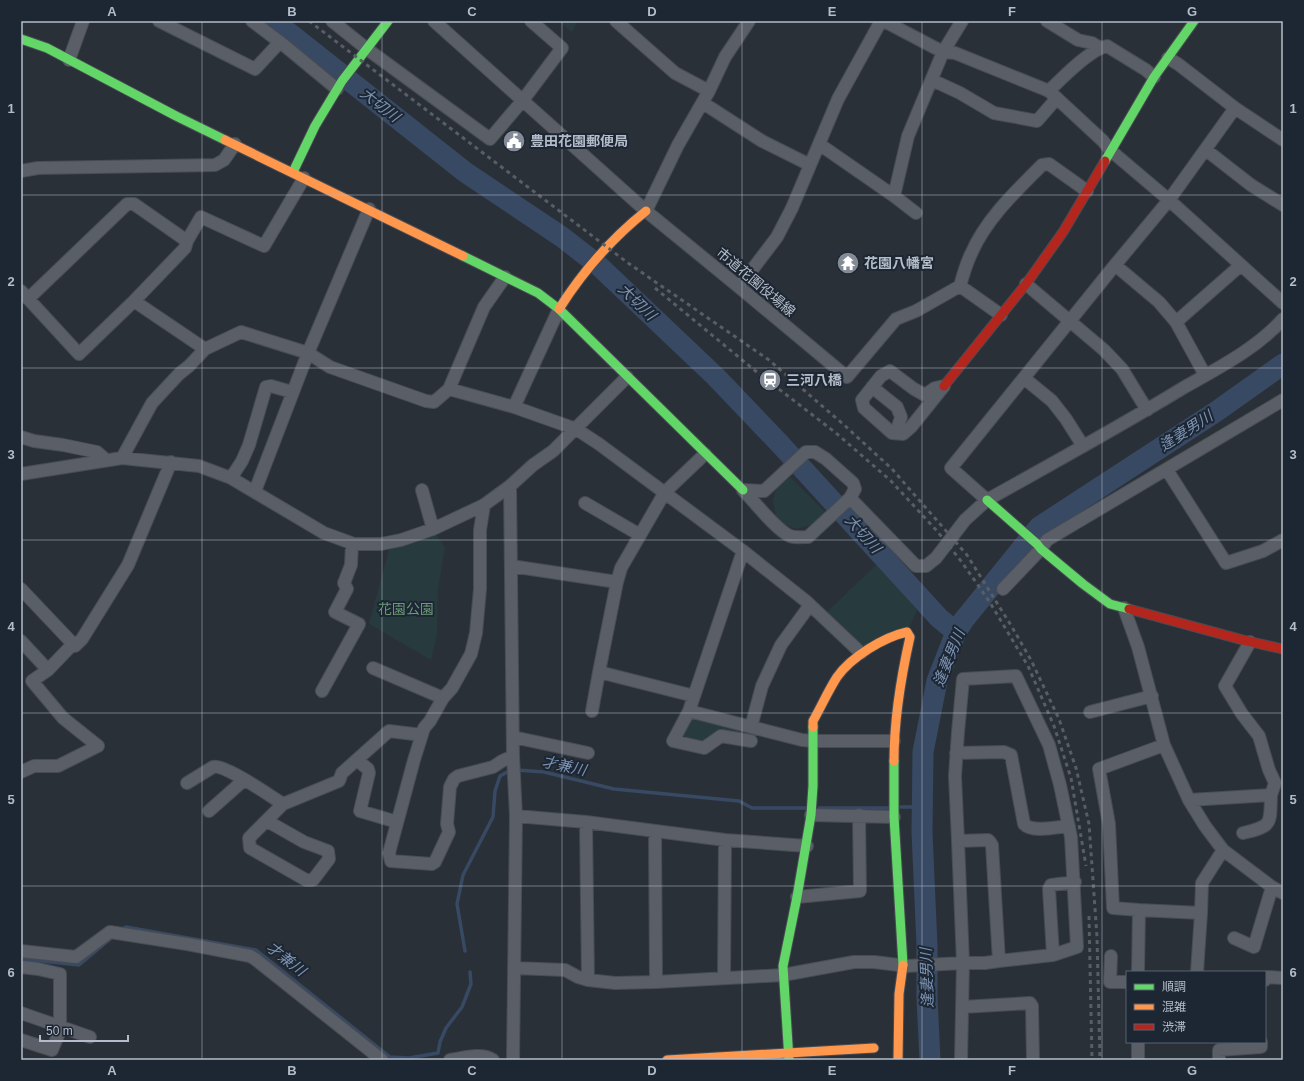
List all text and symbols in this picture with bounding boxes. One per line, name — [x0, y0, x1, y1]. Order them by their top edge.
text: A — [107, 4, 117, 19]
text: B — [287, 4, 297, 19]
text: C — [467, 4, 477, 19]
text: D — [647, 4, 657, 19]
text: E — [828, 4, 837, 19]
text: F — [1008, 4, 1016, 19]
text: G — [1187, 4, 1197, 19]
water label: 大切川 — [357, 84, 405, 126]
text: 1 — [7, 101, 15, 116]
text: 1 — [1289, 101, 1297, 116]
public building icon: 豊田花園郵便局 — [501, 128, 527, 154]
place label: 豊田花園郵便局 — [530, 133, 628, 149]
street label: 市道花園役場線 — [713, 244, 799, 320]
temple icon: 花園八幡宮 — [835, 250, 861, 276]
place label: 花園八幡宮 — [864, 255, 934, 271]
text: 2 — [7, 274, 15, 289]
text: 2 — [1289, 274, 1297, 289]
water label: 大切川 — [615, 280, 661, 325]
station icon: 三河八橋 — [757, 367, 783, 393]
place label: 三河八橋 — [786, 372, 842, 388]
water label: 逢妻男川 — [1156, 406, 1217, 454]
text: 3 — [7, 447, 15, 462]
text: 3 — [1289, 447, 1297, 462]
water label: 大切川 — [842, 511, 886, 558]
park label: 花園公園 — [378, 601, 434, 617]
text: 4 — [7, 619, 15, 634]
text: 4 — [1289, 619, 1297, 634]
water label: 逢妻男川 — [929, 625, 968, 689]
water label: 才兼川 — [540, 753, 590, 779]
text: 5 — [7, 792, 15, 807]
text: 5 — [1289, 792, 1297, 807]
water label: 才兼川 — [263, 938, 311, 980]
water label: 逢妻男川 — [917, 946, 936, 1008]
text: 6 — [7, 965, 15, 980]
text: 6 — [1289, 965, 1297, 980]
legend — [1126, 971, 1266, 1043]
text: 順調 — [1162, 980, 1186, 994]
text: 混雑 — [1162, 1000, 1186, 1014]
scale bar — [40, 1017, 128, 1043]
text: 渋滞 — [1162, 1020, 1186, 1034]
text: 50 m — [46, 1024, 73, 1038]
text: A — [107, 1063, 117, 1078]
text: B — [287, 1063, 297, 1078]
text: C — [467, 1063, 477, 1078]
text: D — [647, 1063, 657, 1078]
text: E — [828, 1063, 837, 1078]
text: F — [1008, 1063, 1016, 1078]
text: G — [1187, 1063, 1197, 1078]

